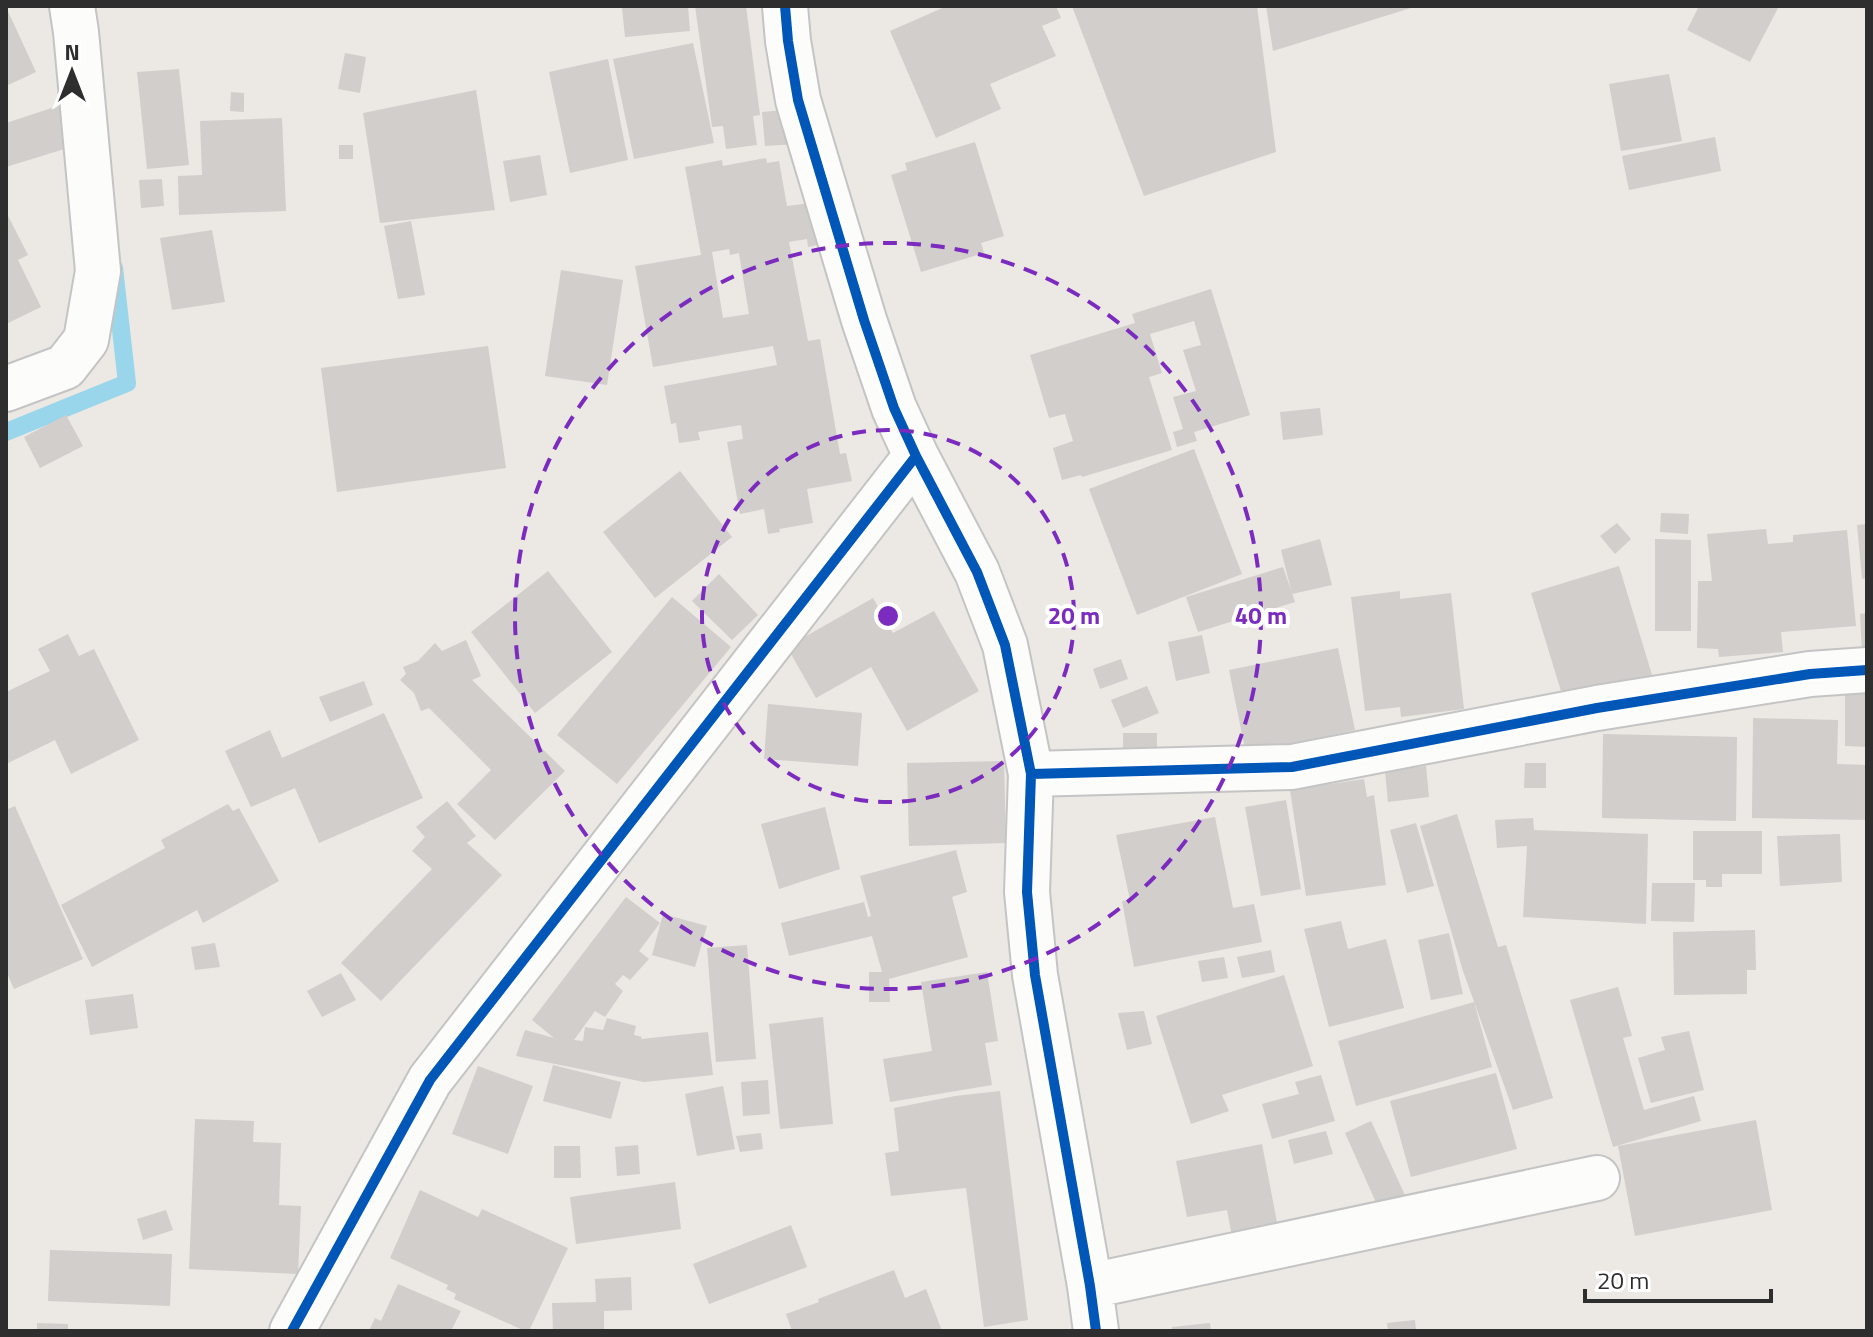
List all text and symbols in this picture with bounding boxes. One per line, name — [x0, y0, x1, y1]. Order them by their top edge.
north arrow — [32, 32, 112, 112]
text: N — [64, 35, 80, 69]
text: 20 m — [1048, 597, 1100, 633]
text: 40 m — [1235, 597, 1287, 633]
centre of rings — [874, 602, 902, 630]
scale bar — [1585, 1253, 1771, 1303]
text: 20 m — [1597, 1262, 1649, 1298]

